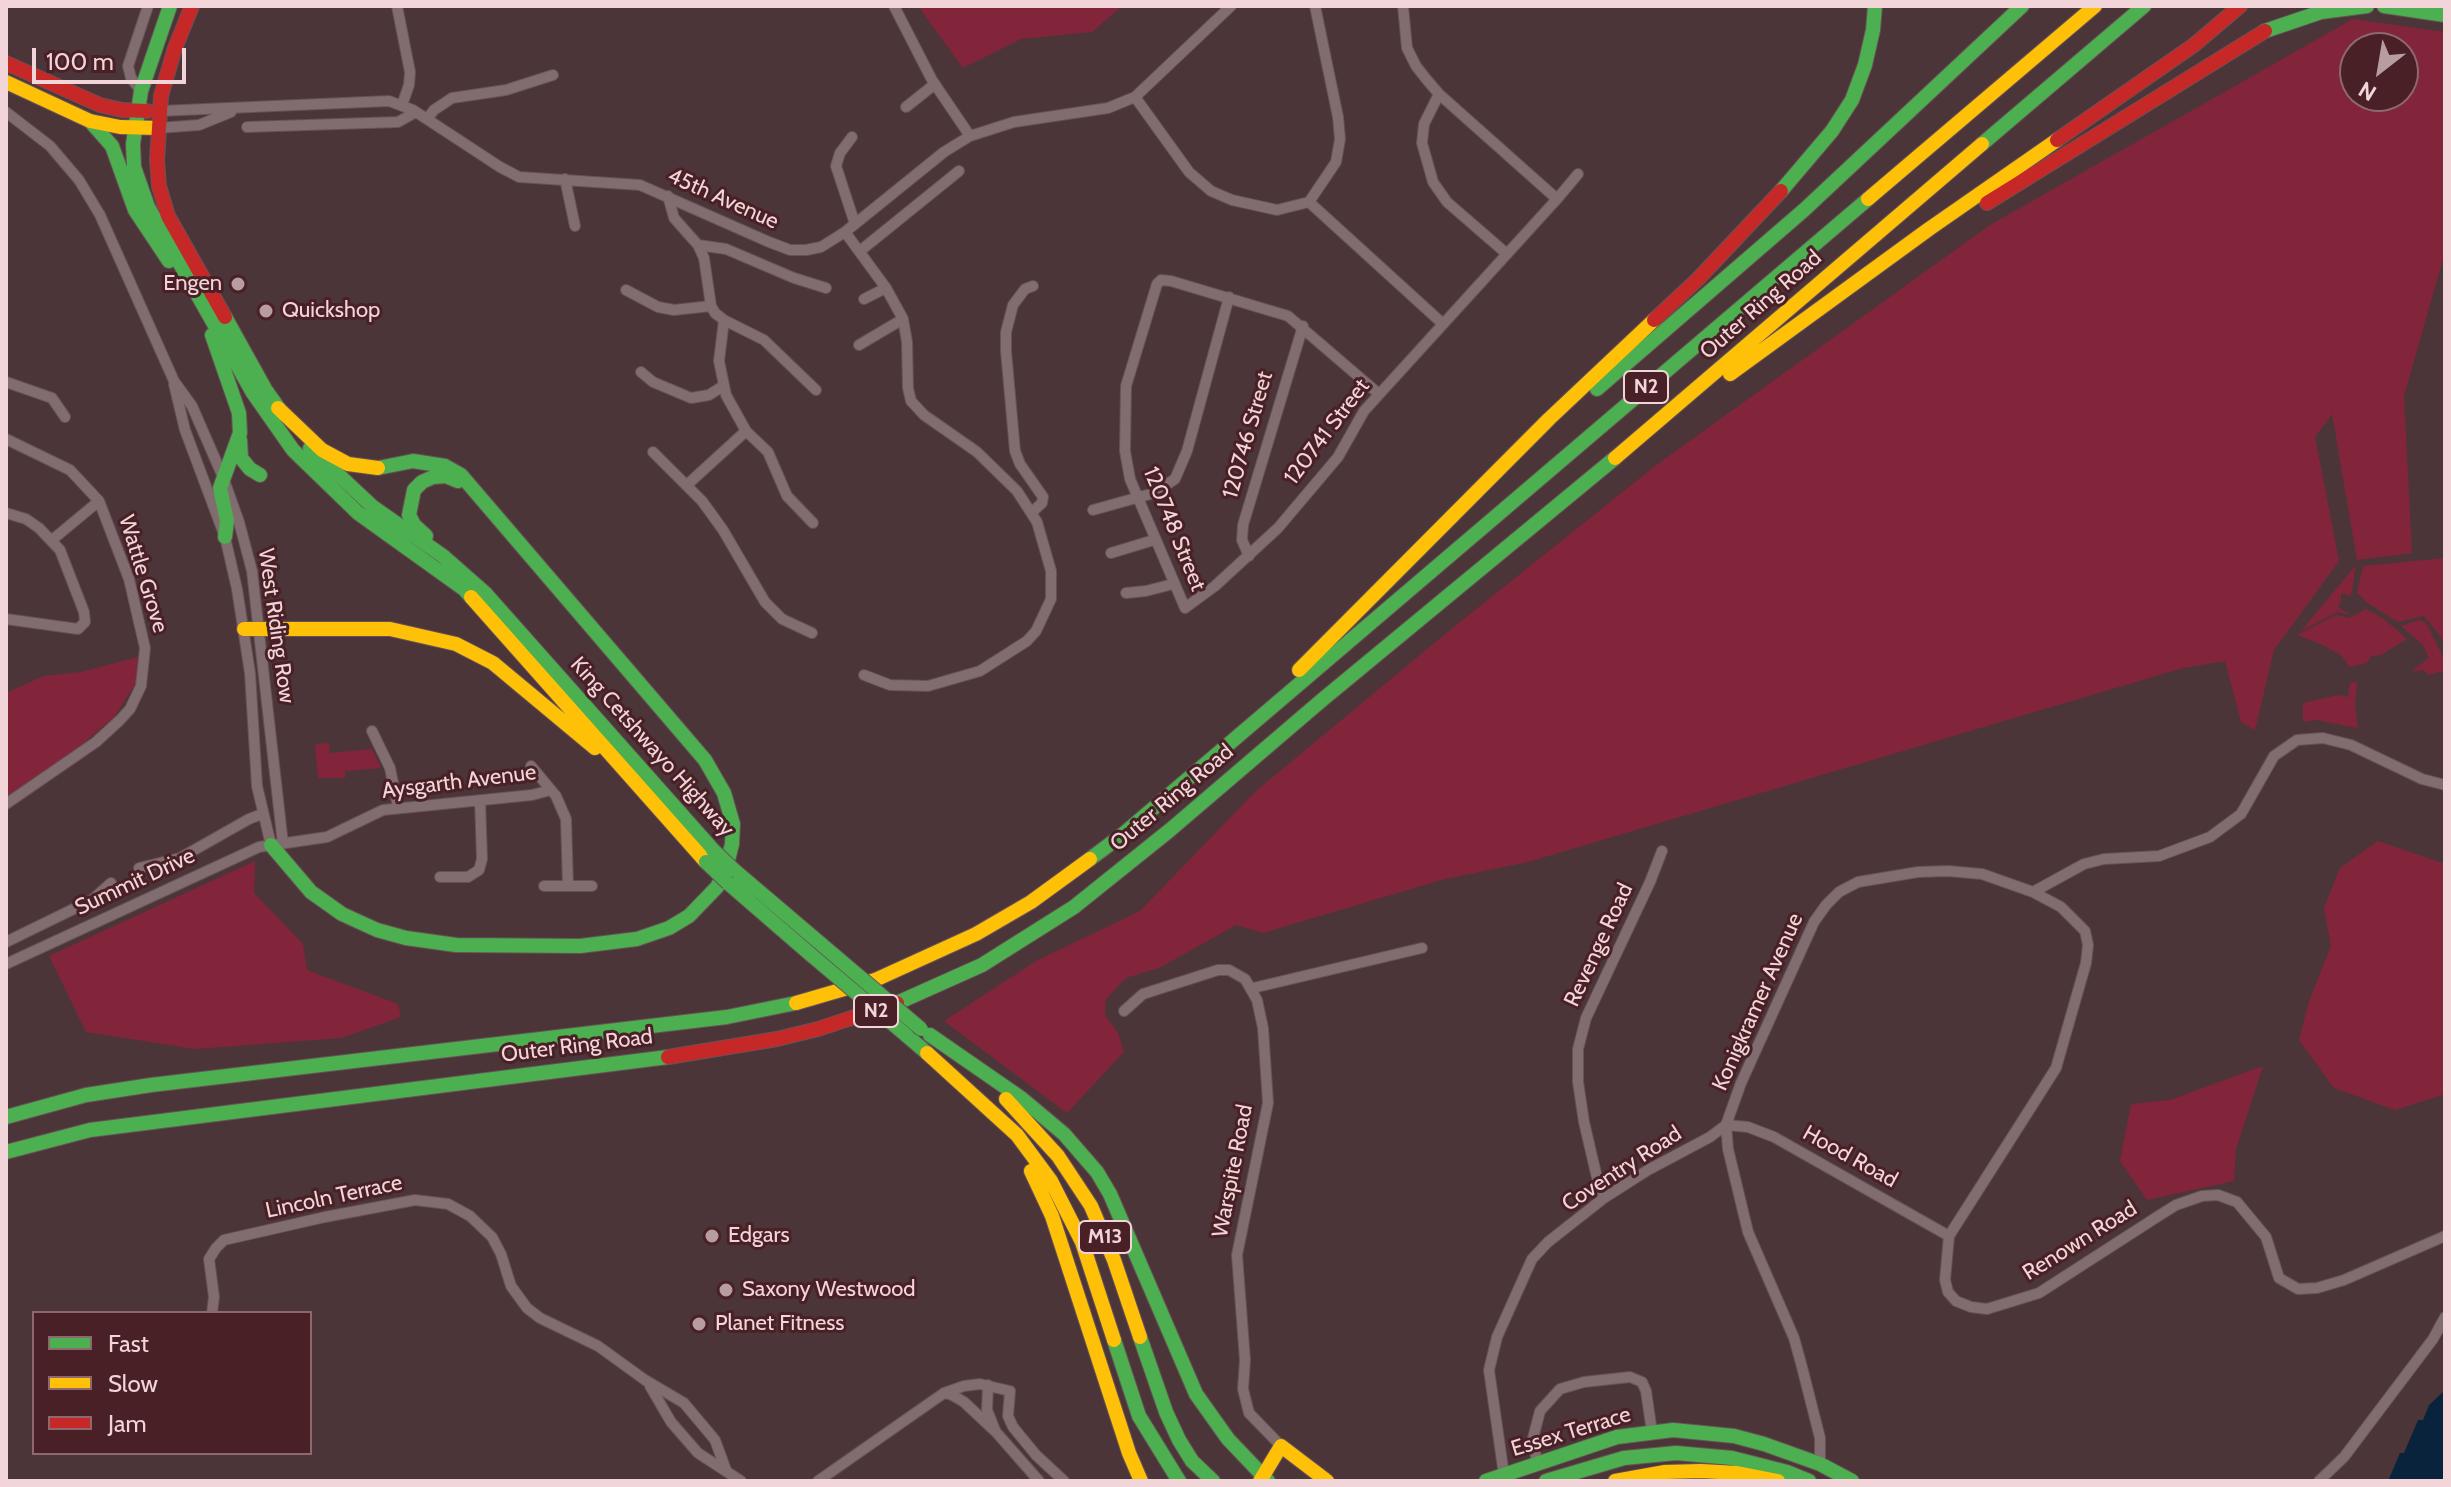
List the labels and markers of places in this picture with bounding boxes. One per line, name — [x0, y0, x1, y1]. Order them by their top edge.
place label: Engen — [163, 271, 222, 297]
marker: Engen — [229, 275, 247, 293]
place label: Quickshop — [282, 298, 380, 324]
marker: Quickshop — [257, 302, 275, 320]
place label: Edgars — [728, 1223, 790, 1249]
marker: Edgars — [703, 1227, 721, 1245]
place label: Saxony Westwood — [742, 1277, 916, 1303]
marker: Saxony Westwood — [717, 1281, 735, 1299]
place label: Planet Fitness — [715, 1311, 844, 1337]
marker: Planet Fitness — [690, 1315, 708, 1333]

